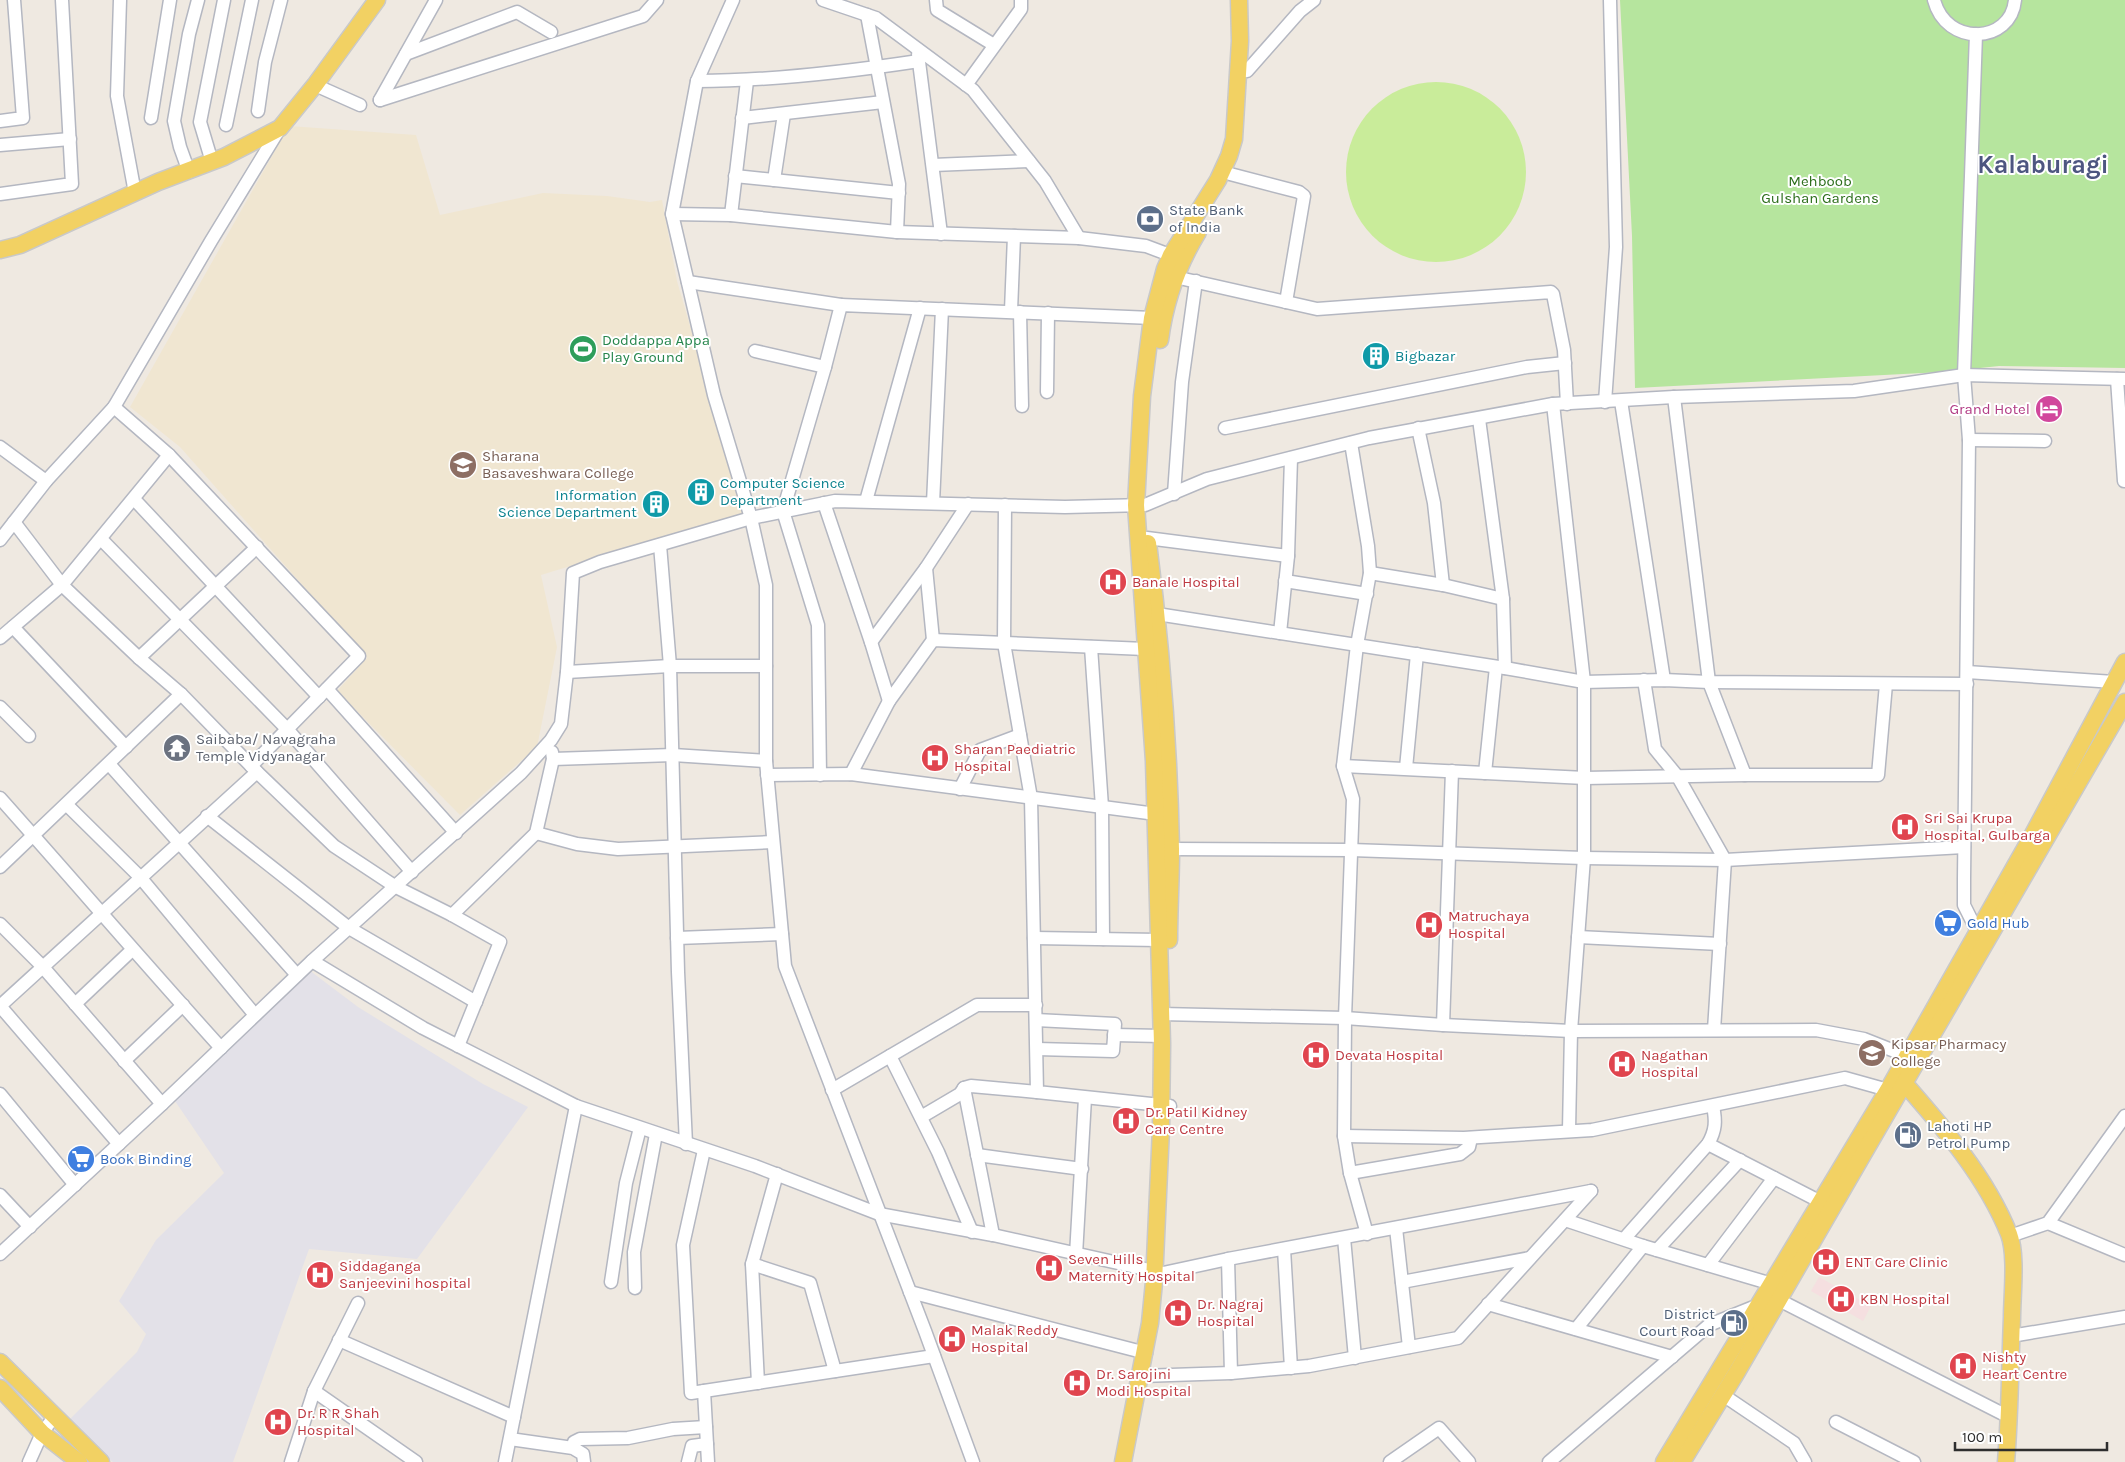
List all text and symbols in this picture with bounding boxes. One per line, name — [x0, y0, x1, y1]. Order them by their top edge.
district label: Kalaburagi — [1977, 150, 2109, 179]
park label: Mehboob Gulshan Gardens — [1761, 172, 1879, 207]
place label: State Bank of India — [1169, 201, 1244, 236]
bank icon: State Bank of India — [1135, 204, 1165, 234]
place label: Doddappa Appa Play Ground — [602, 331, 710, 366]
sports icon: Doddappa Appa Play Ground — [568, 334, 598, 364]
building icon: Bigbazar — [1361, 341, 1391, 371]
place label: Bigbazar — [1395, 347, 1456, 365]
hotel icon: Grand Hotel — [2034, 394, 2064, 424]
place label: Grand Hotel — [1949, 400, 2030, 418]
place label: Sharana Basaveshwara College — [482, 447, 634, 482]
school or university icon: Sharana Basaveshwara College — [448, 450, 478, 480]
place label: Computer Science Department — [720, 474, 845, 509]
building icon: Computer Science Department — [686, 477, 716, 507]
place label: Information Science Department — [498, 486, 637, 521]
building icon: Information Science Department — [641, 489, 671, 519]
hospital icon: Banale Hospital — [1098, 567, 1128, 597]
place label: Banale Hospital — [1132, 573, 1240, 591]
place label: Saibaba/ Navagraha Temple Vidyanagar — [196, 730, 336, 765]
temple icon: Saibaba/ Navagraha Temple Vidyanagar — [162, 733, 192, 763]
place label: Sharan Paediatric Hospital — [954, 740, 1076, 775]
hospital icon: Sharan Paediatric Hospital — [920, 743, 950, 773]
place label: Sri Sai Krupa Hospital, Gulbarga — [1924, 809, 2050, 844]
hospital icon: Sri Sai Krupa Hospital, Gulbarga — [1890, 812, 1920, 842]
place label: Matruchaya Hospital — [1448, 907, 1529, 942]
supermarket icon: Gold Hub — [1933, 908, 1963, 938]
hospital icon: Matruchaya Hospital — [1414, 910, 1444, 940]
place label: Gold Hub — [1967, 914, 2030, 932]
place label: Kipsar Pharmacy College — [1891, 1035, 2007, 1070]
school or university icon: Kipsar Pharmacy College — [1857, 1038, 1887, 1068]
hospital icon: Devata Hospital — [1301, 1040, 1331, 1070]
place label: Devata Hospital — [1335, 1046, 1443, 1064]
place label: Nagathan Hospital — [1641, 1046, 1708, 1081]
hospital icon: Nagathan Hospital — [1607, 1049, 1637, 1079]
place label: Dr. Patil Kidney Care Centre — [1145, 1103, 1247, 1138]
hospital icon: Dr. Patil Kidney Care Centre — [1111, 1106, 1141, 1136]
place label: Lahoti HP Petrol Pump — [1927, 1117, 2010, 1152]
fuel station icon: Lahoti HP Petrol Pump — [1893, 1120, 1923, 1150]
supermarket icon: Book Binding — [66, 1144, 96, 1174]
place label: Book Binding — [100, 1150, 192, 1168]
hospital icon: ENT Care Clinic — [1811, 1247, 1841, 1277]
place label: Seven Hills Maternity Hospital — [1068, 1250, 1195, 1285]
hospital icon: Seven Hills Maternity Hospital — [1034, 1253, 1064, 1283]
place label: ENT Care Clinic — [1845, 1253, 1948, 1271]
place label: Siddaganga Sanjeevini hospital — [339, 1257, 471, 1292]
hospital icon: Siddaganga Sanjeevini hospital — [305, 1260, 335, 1290]
hospital icon: KBN Hospital — [1826, 1284, 1856, 1314]
place label: KBN Hospital — [1860, 1290, 1950, 1308]
place label: Dr. Nagraj Hospital — [1197, 1295, 1264, 1330]
hospital icon: Dr. Nagraj Hospital — [1163, 1298, 1193, 1328]
place label: District Court Road — [1639, 1305, 1715, 1340]
fuel station icon: District Court Road — [1719, 1308, 1749, 1338]
place label: Malak Reddy Hospital — [971, 1321, 1058, 1356]
hospital icon: Malak Reddy Hospital — [937, 1324, 967, 1354]
place label: Nishty Heart Centre — [1982, 1348, 2067, 1383]
hospital icon: Nishty Heart Centre — [1948, 1351, 1978, 1381]
place label: Dr. Sarojini Modi Hospital — [1096, 1365, 1191, 1400]
hospital icon: Dr. Sarojini Modi Hospital — [1062, 1368, 1092, 1398]
place label: Dr. R R Shah Hospital — [297, 1404, 380, 1439]
hospital icon: Dr. R R Shah Hospital — [263, 1407, 293, 1437]
scale bar — [1955, 1420, 2108, 1452]
text: 100 m — [1962, 1428, 2002, 1446]

